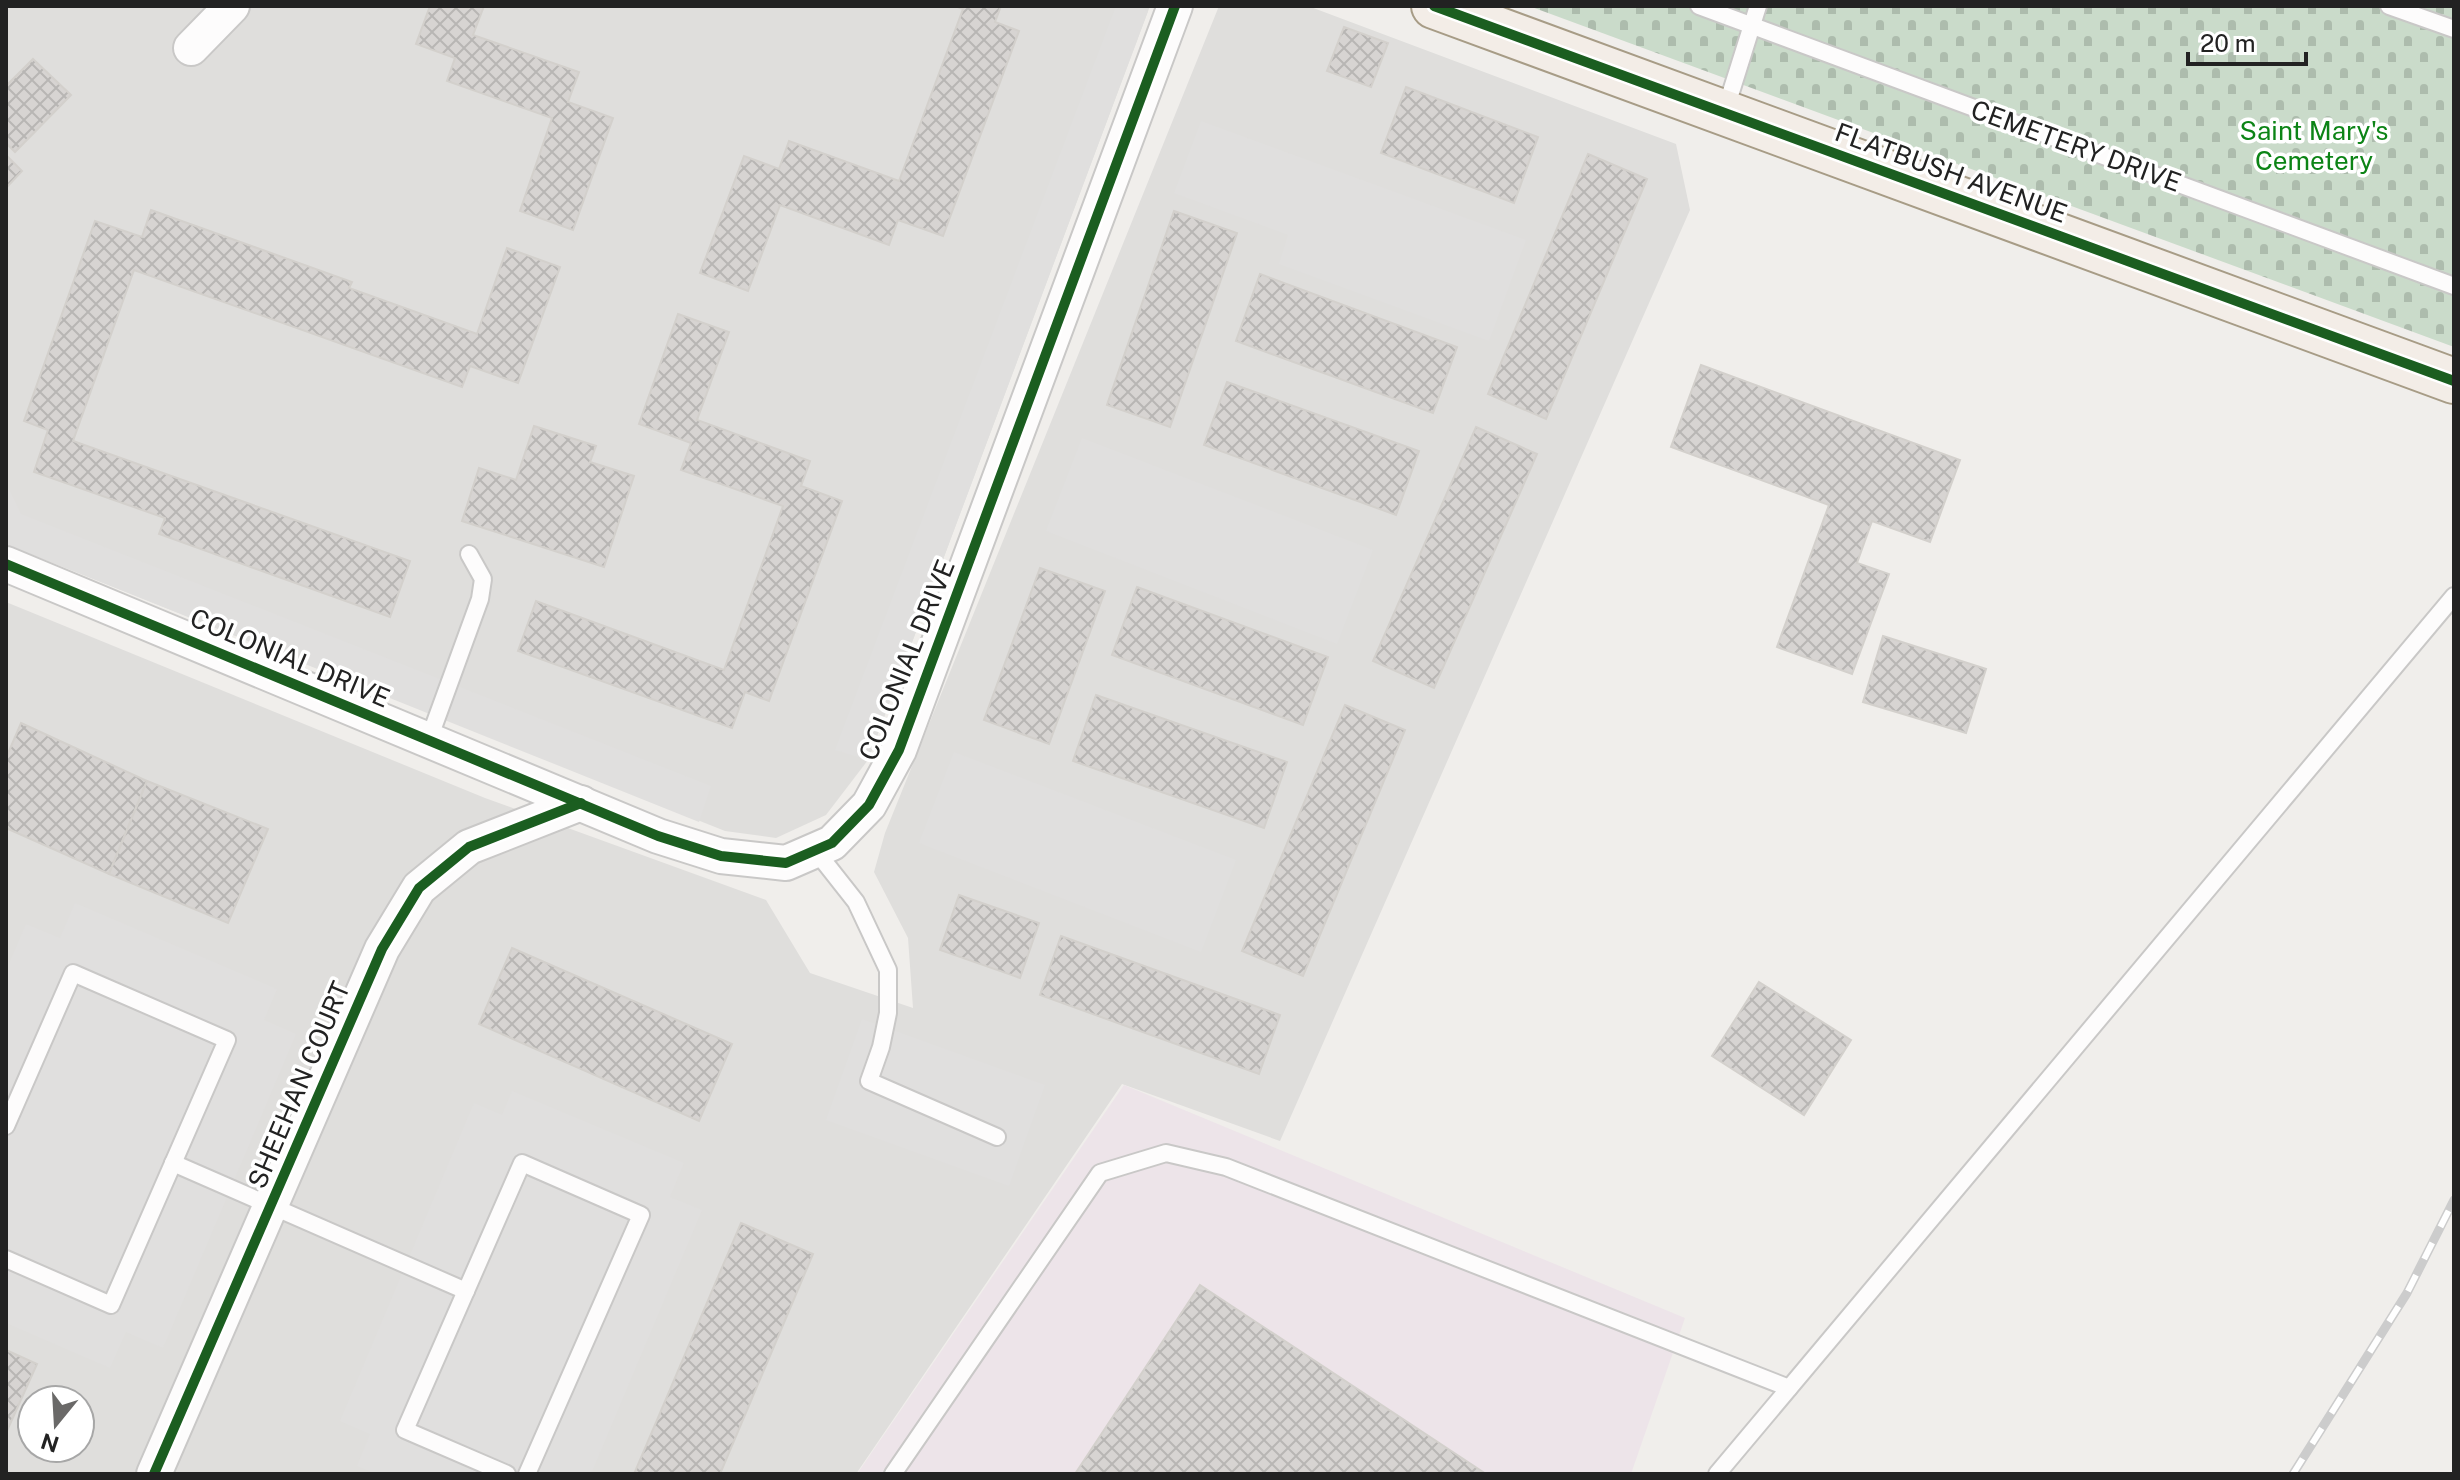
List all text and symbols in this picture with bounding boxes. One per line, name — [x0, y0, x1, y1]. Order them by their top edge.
scale bar — [2188, 16, 2306, 66]
text: 20 m — [2200, 29, 2256, 57]
street label: CEMETERY DRIVE — [1967, 93, 2185, 198]
park label: Saint Mary's Cemetery — [2240, 115, 2388, 176]
street label: FLATBUSH AVENUE — [1831, 116, 2071, 229]
street label: COLONIAL DRIVE — [852, 555, 961, 765]
street label: COLONIAL DRIVE — [186, 601, 395, 714]
street label: SHEEHAN COURT — [241, 977, 356, 1193]
north arrow — [16, 1384, 96, 1464]
text: N — [38, 1428, 62, 1458]

